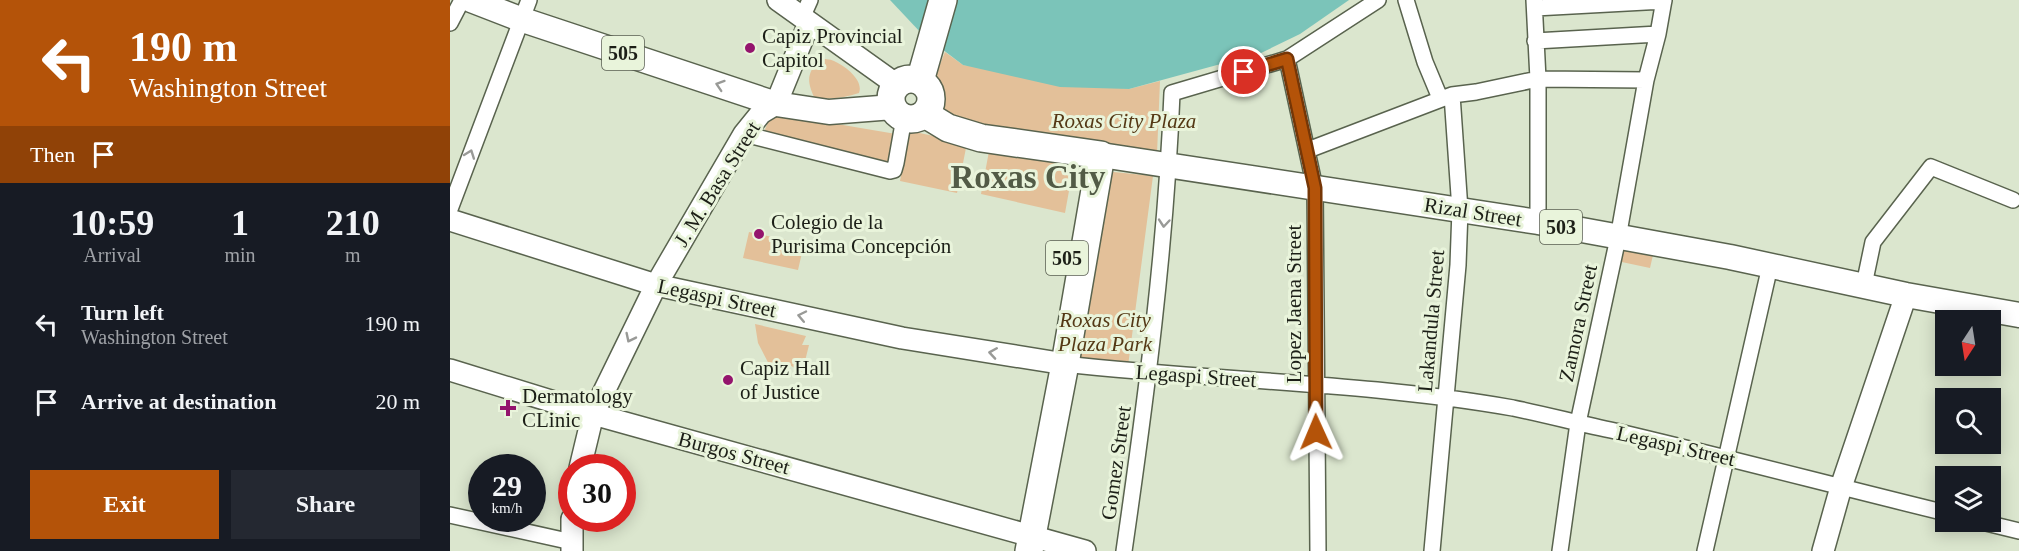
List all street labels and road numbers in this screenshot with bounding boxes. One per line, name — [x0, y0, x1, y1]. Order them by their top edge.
road number: 505 — [602, 36, 644, 70]
street label: J. M. Basa Street — [669, 117, 765, 251]
street label: Rizal Street — [1422, 192, 1524, 232]
road number: 503 — [1540, 210, 1582, 244]
street label: Lopez Jaena Street — [1282, 225, 1306, 383]
road number: 505 — [1046, 241, 1088, 275]
street label: Lakandula Street — [1413, 249, 1449, 393]
street label: Zamora Street — [1554, 262, 1602, 384]
street label: Legaspi Street — [655, 274, 779, 322]
street label: Legaspi Street — [1135, 360, 1257, 392]
street label: Gomez Street — [1096, 404, 1136, 522]
street label: Legaspi Street — [1614, 421, 1738, 471]
street label: Burgos Street — [676, 427, 793, 479]

